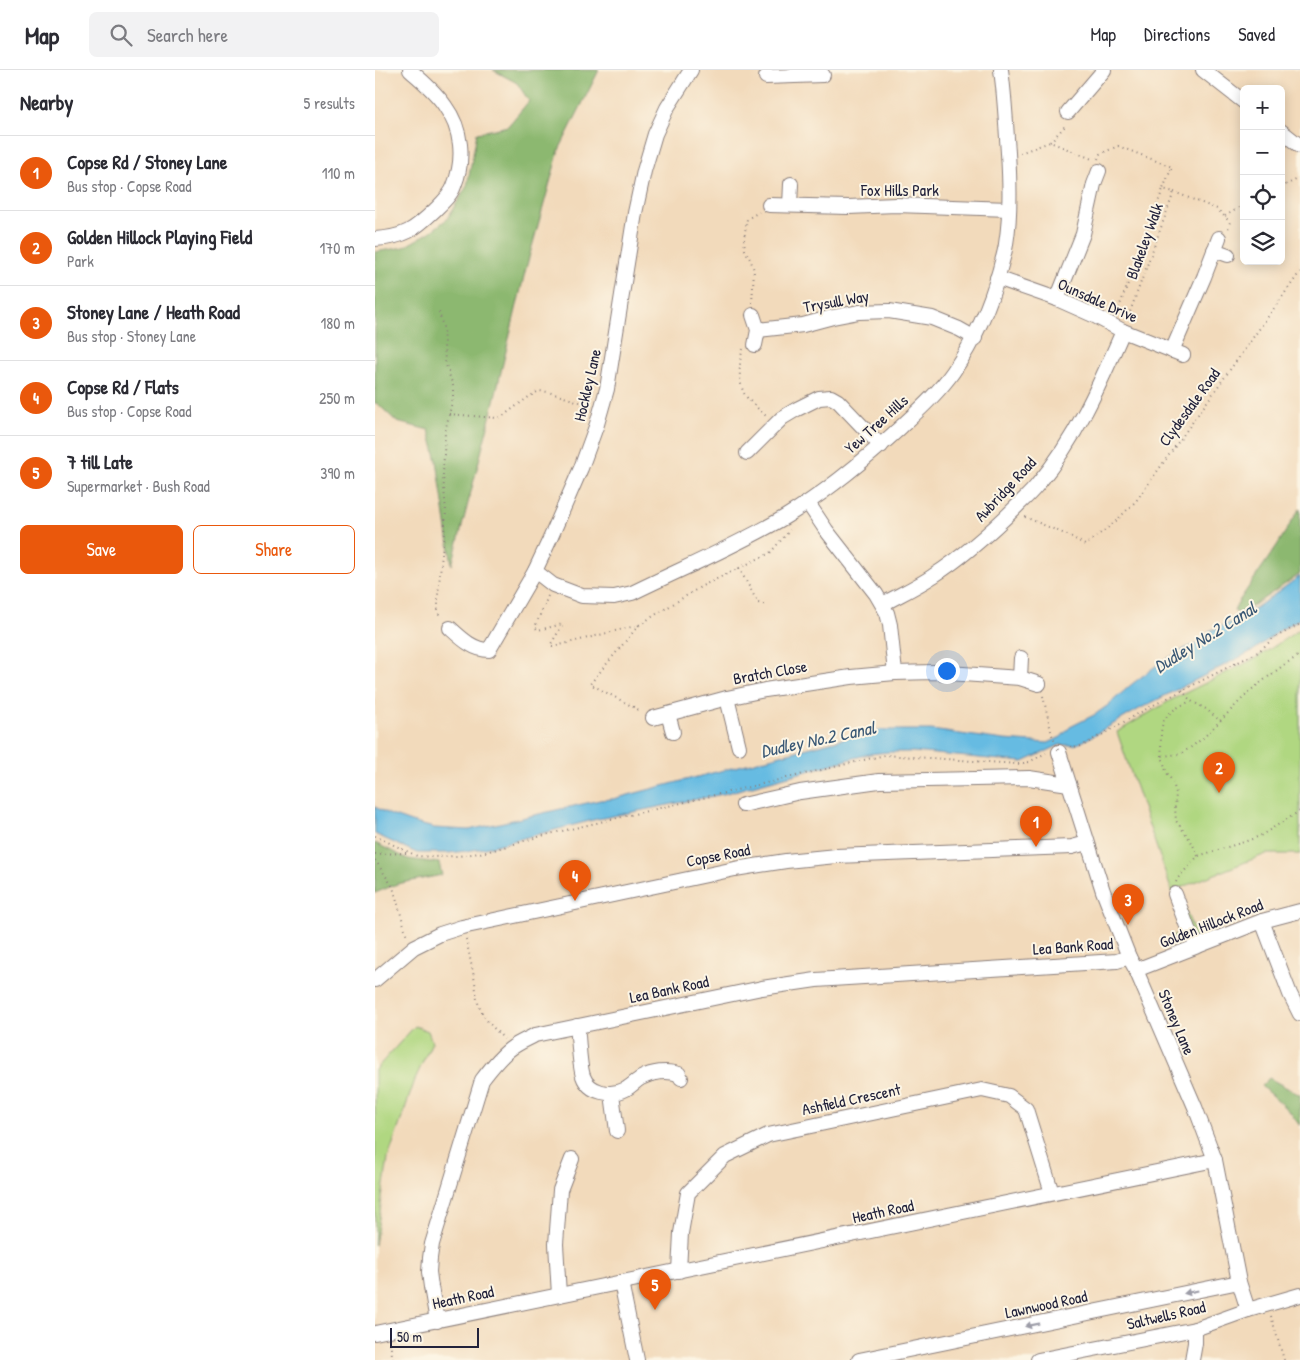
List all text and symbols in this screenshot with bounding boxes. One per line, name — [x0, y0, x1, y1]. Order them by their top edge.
search box — [89, 12, 439, 57]
text: Map — [25, 19, 59, 51]
icon: search — [107, 21, 135, 49]
text: Search here — [147, 22, 228, 48]
text: Map — [1091, 22, 1116, 47]
text: Directions — [1144, 22, 1210, 47]
text: Saved — [1238, 22, 1275, 47]
map controls — [1240, 85, 1285, 265]
button: + — [1240, 85, 1285, 130]
text: Nearby — [20, 88, 73, 117]
text: 5 results — [304, 92, 355, 114]
button: − — [1240, 130, 1285, 175]
text: Copse Rd / Stoney Lane — [67, 149, 227, 175]
text: 1 — [33, 162, 39, 184]
text: 110 m — [322, 162, 355, 184]
text: Bus stop · Copse Road — [67, 175, 191, 197]
button: locate — [1240, 175, 1285, 220]
street label: Fox Hills Park — [860, 179, 939, 201]
street label: Blakeley Walk — [1120, 199, 1168, 282]
button: layers — [1240, 220, 1285, 265]
text: Golden Hillock Playing Field — [67, 224, 252, 250]
text: 2 — [32, 237, 40, 259]
text: 170 m — [320, 237, 355, 259]
text: Park — [67, 250, 94, 272]
street label: Ounsdale Drive — [1054, 273, 1142, 328]
street label: Trysull Way — [801, 284, 871, 318]
text: Stoney Lane / Heath Road — [67, 299, 240, 325]
text: 3 — [32, 312, 40, 334]
text: 180 m — [321, 312, 355, 334]
text: Bus stop · Stoney Lane — [67, 325, 196, 347]
street label: Hockley Lane — [568, 346, 606, 423]
street label: Clydesdale Road — [1153, 363, 1225, 451]
text: Copse Rd / Flats — [67, 374, 179, 400]
text: 4 — [33, 387, 39, 409]
text: 250 m — [319, 387, 355, 409]
street label: Yew Tree Hills — [839, 389, 913, 459]
text: Bus stop · Copse Road — [67, 400, 191, 422]
text: 7 till Late — [67, 449, 133, 475]
street label: Awbridge Road — [969, 452, 1041, 526]
text: 5 — [33, 462, 39, 484]
text: 390 m — [320, 462, 355, 484]
text: Supermarket · Bush Road — [67, 475, 210, 497]
button: Save — [20, 525, 183, 574]
button: Share — [193, 525, 355, 574]
water label: Dudley No.2 Canal — [1149, 595, 1262, 679]
street label: Bratch Close — [731, 655, 809, 689]
your location — [934, 658, 960, 684]
water label: Dudley No.2 Canal — [758, 714, 879, 763]
pin: 2 — [1203, 752, 1235, 793]
pin: 1 — [1020, 806, 1052, 847]
street label: Copse Road — [684, 838, 752, 872]
pin: 4 — [559, 860, 591, 901]
pin: 3 — [1112, 884, 1144, 925]
street label: Golden Hillock Road — [1156, 893, 1266, 953]
street label: Lea Bank Road — [1032, 932, 1114, 960]
street label: Lea Bank Road — [627, 970, 711, 1008]
street label: Stoney Lane — [1153, 986, 1201, 1059]
street label: Ashfield Crescent — [800, 1078, 903, 1120]
street label: Heath Road — [850, 1194, 916, 1228]
pin: 5 — [639, 1269, 671, 1310]
street label: Heath Road — [430, 1280, 496, 1314]
street label: Lawnwood Road — [1003, 1285, 1089, 1323]
one-way arrow — [1184, 1288, 1199, 1296]
street label: Saltwells Road — [1124, 1295, 1208, 1335]
one-way arrow — [1024, 1321, 1040, 1329]
scale bar — [390, 1325, 479, 1348]
text: 50 m — [397, 1327, 422, 1346]

